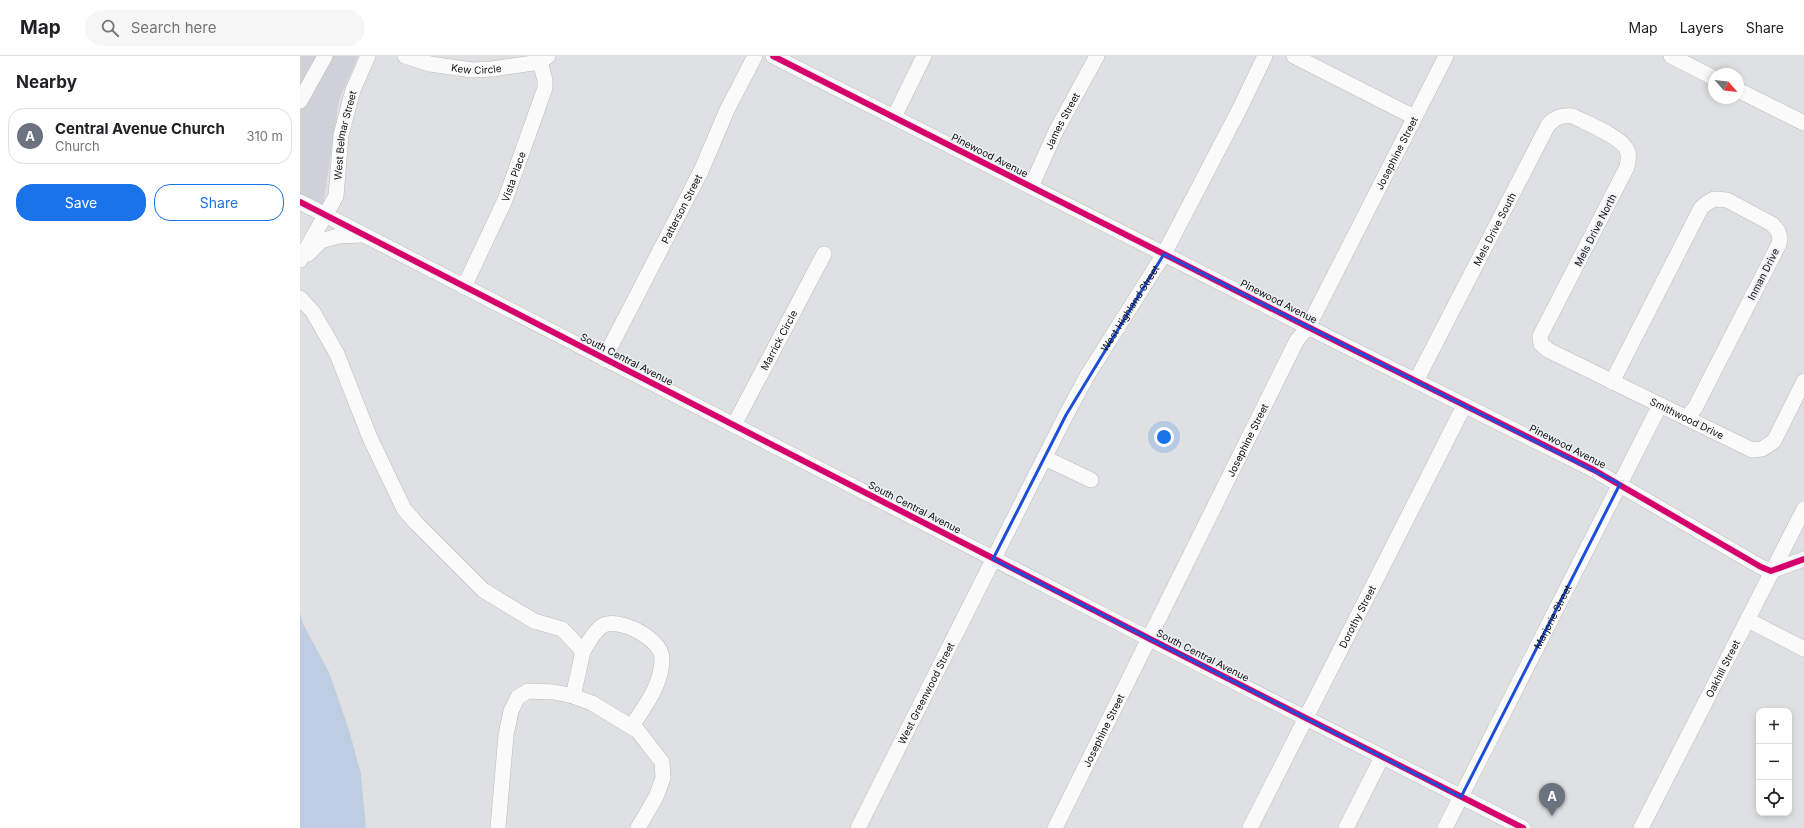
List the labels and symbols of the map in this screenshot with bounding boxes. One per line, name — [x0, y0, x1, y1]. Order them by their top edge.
street label: Kew Circle — [451, 61, 502, 76]
north arrow — [1708, 68, 1744, 104]
street label: West Belmar Street — [331, 89, 359, 180]
street label: James Street — [1043, 90, 1082, 151]
street label: Josephine Street — [1373, 114, 1420, 191]
street label: Pinewood Avenue — [950, 130, 1030, 180]
street label: Vista Place — [499, 150, 528, 203]
street label: Patterson Street — [659, 172, 705, 245]
street label: Mels Drive South — [1471, 190, 1518, 268]
street label: Mels Drive North — [1572, 192, 1618, 268]
street label: Inman Drive — [1745, 246, 1781, 302]
street label: West Highland Street — [1098, 262, 1162, 353]
street label: Pinewood Avenue — [1239, 276, 1319, 326]
street label: Marrick Circle — [758, 308, 800, 372]
street label: South Central Avenue — [579, 330, 675, 388]
street label: Smithwood Drive — [1648, 395, 1726, 441]
street label: Josephine Street — [1224, 401, 1271, 479]
street label: Pinewood Avenue — [1528, 421, 1608, 471]
your location — [1154, 427, 1174, 447]
street label: South Central Avenue — [867, 478, 963, 536]
street label: Marjorie Street — [1531, 582, 1574, 651]
street label: Dorothy Street — [1336, 583, 1378, 650]
street label: South Central Avenue — [1155, 626, 1251, 684]
street label: Oakhill Street — [1703, 637, 1742, 699]
street label: West Greenwood Street — [895, 640, 957, 746]
street label: Josephine Street — [1080, 691, 1127, 769]
pin: A — [1539, 783, 1565, 816]

